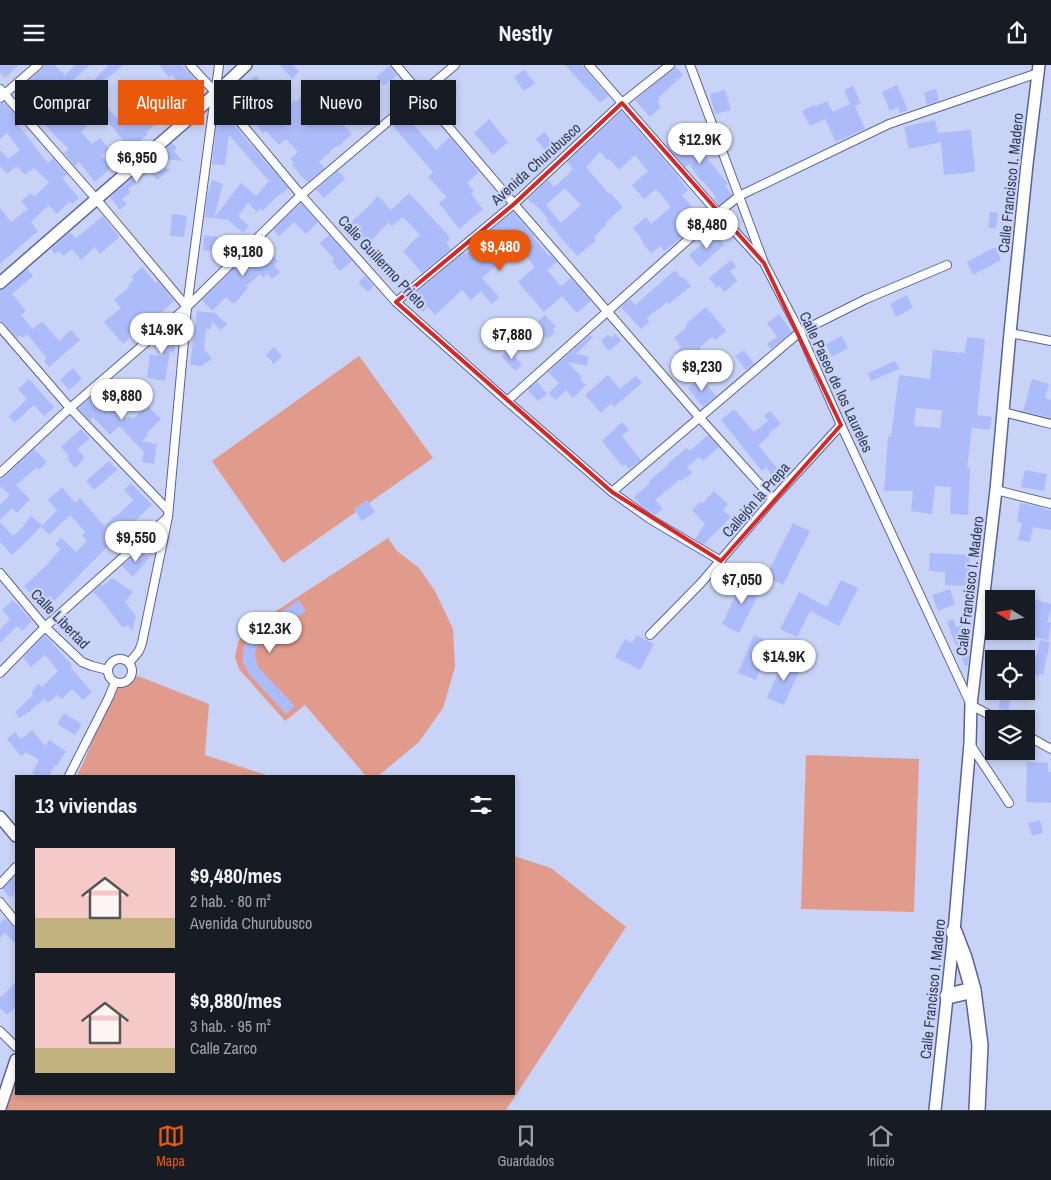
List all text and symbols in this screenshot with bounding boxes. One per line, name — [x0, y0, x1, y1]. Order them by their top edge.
text: Nestly — [498, 18, 553, 48]
icon: menu — [20, 19, 48, 47]
icon: share — [1003, 19, 1031, 47]
chip: Comprar — [15, 80, 108, 125]
chip: Alquilar — [118, 80, 204, 125]
chip: Filtros — [214, 80, 291, 125]
chip: Nuevo — [301, 80, 380, 125]
chip: Piso — [390, 80, 456, 125]
street label: Calle Francisco I. Madero — [993, 112, 1028, 254]
street label: Avenida Churubusco — [485, 117, 585, 210]
pin: $12.9K — [659, 123, 741, 165]
text: $12.9K — [679, 128, 721, 150]
pin: $6,950 — [96, 141, 178, 183]
text: $6,950 — [117, 146, 157, 168]
pin: $8,480 — [666, 207, 748, 250]
street label: Calle Guillermo Prieto — [333, 210, 431, 313]
text: $8,480 — [687, 213, 727, 235]
pin: $9,480 — [459, 229, 541, 272]
pin: $9,180 — [202, 235, 284, 277]
text: $9,480 — [480, 235, 520, 257]
text: $9,180 — [223, 240, 263, 262]
street label: Calle Paseo de los Laureles — [795, 308, 878, 456]
pin: $14.9K — [121, 313, 203, 355]
pin: $7,880 — [471, 317, 553, 360]
text: $14.9K — [141, 318, 183, 340]
text: $7,880 — [492, 323, 532, 345]
pin: $9,230 — [661, 349, 743, 392]
text: $9,230 — [682, 355, 722, 377]
pin: $9,880 — [81, 379, 163, 421]
text: $9,880 — [102, 384, 142, 406]
street label: Callejón la Prepa — [717, 457, 794, 542]
street label: Calle Francisco I. Madero — [951, 515, 989, 657]
pin: $9,550 — [95, 521, 177, 563]
text: $9,550 — [116, 526, 156, 548]
pin: $7,050 — [701, 563, 783, 605]
text: $7,050 — [722, 568, 762, 590]
street label: Calle Libertad — [26, 584, 95, 653]
north arrow — [985, 590, 1035, 640]
map controls — [985, 590, 1035, 760]
pin: $12.3K — [229, 611, 311, 654]
text: $12.3K — [249, 617, 291, 639]
pin: $14.9K — [743, 639, 825, 682]
text: $14.9K — [763, 645, 805, 667]
button: locate — [985, 650, 1035, 700]
button: layers — [985, 710, 1035, 760]
text: 13 viviendas — [35, 791, 137, 820]
icon: filters — [467, 791, 495, 819]
text: $9,480/mes — [190, 861, 282, 890]
icon: home — [75, 868, 135, 928]
text: 2 hab. · 80 m² — [190, 890, 271, 912]
text: Avenida Churubusco — [190, 912, 312, 934]
street label: Calle Francisco I. Madero — [915, 918, 950, 1060]
text: $9,880/mes — [190, 986, 282, 1015]
icon: home — [75, 993, 135, 1053]
text: 3 hab. · 95 m² — [190, 1015, 271, 1037]
text: Calle Zarco — [190, 1037, 257, 1059]
tab: Mapa — [156, 1122, 185, 1170]
tab: Guardados — [497, 1122, 554, 1170]
tab: Inicio — [867, 1122, 895, 1170]

